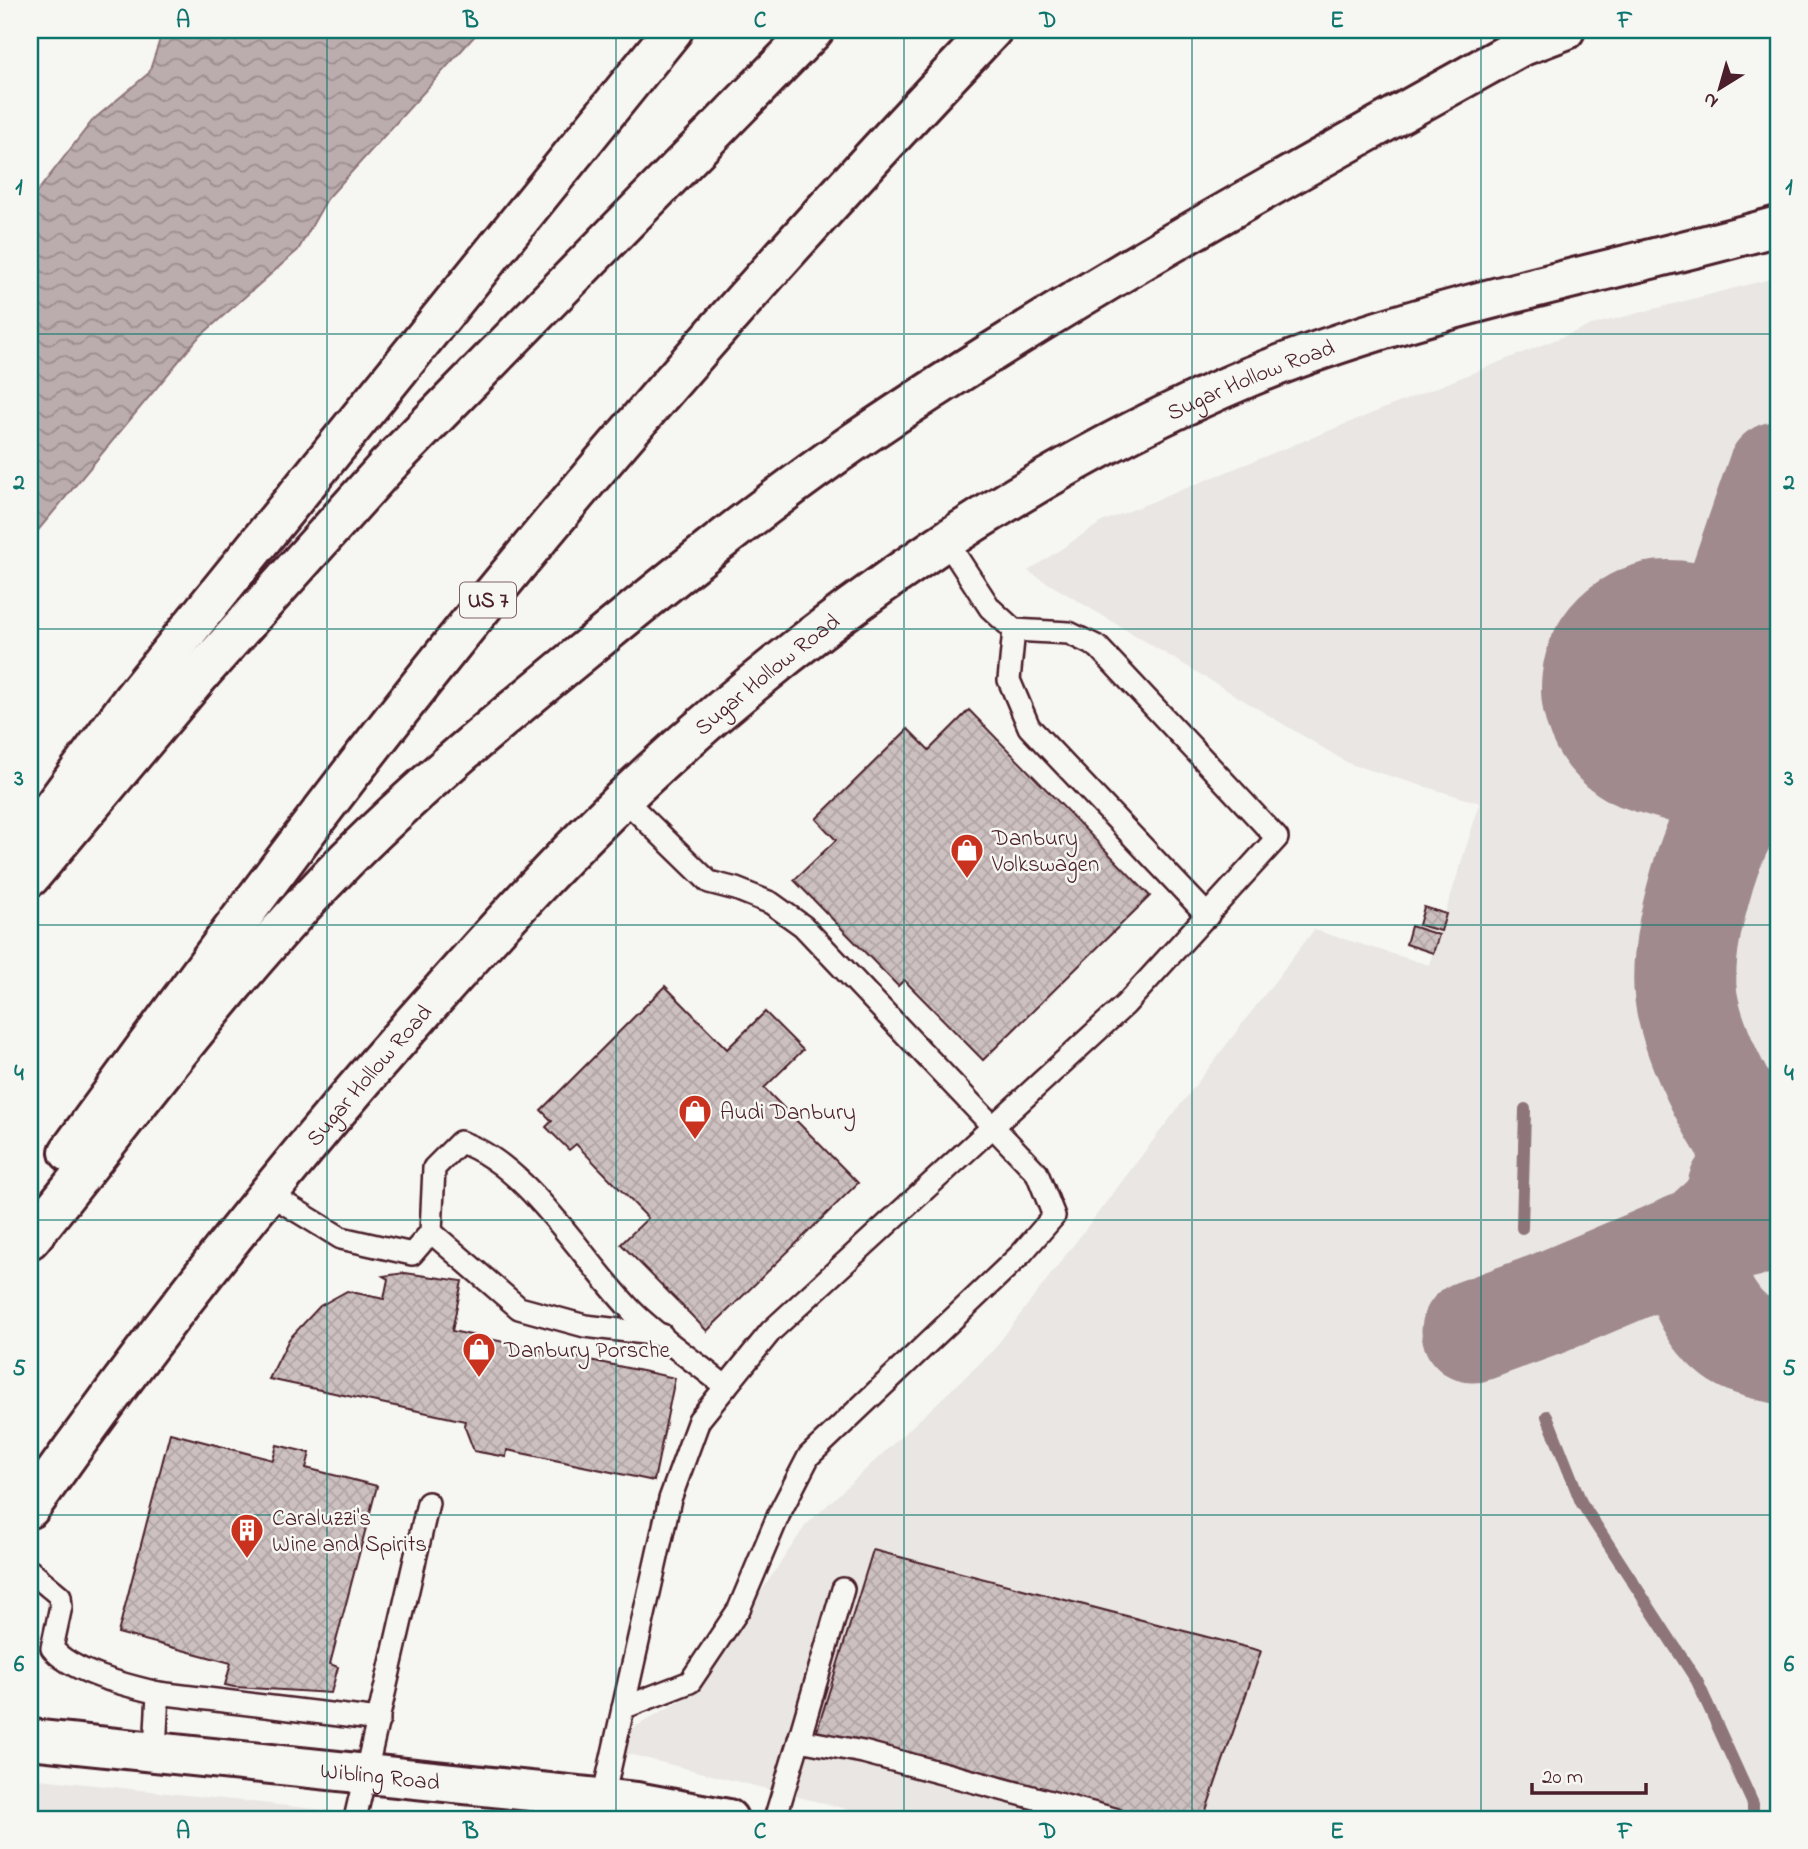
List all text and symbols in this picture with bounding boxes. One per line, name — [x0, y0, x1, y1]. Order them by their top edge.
text: A — [176, 5, 190, 38]
text: B — [462, 5, 479, 38]
text: C — [754, 5, 767, 38]
text: D — [1039, 5, 1056, 38]
text: E — [1330, 5, 1344, 38]
text: F — [1617, 5, 1633, 38]
north arrow — [1686, 52, 1756, 122]
text: N — [1698, 85, 1725, 114]
text: 1 — [15, 172, 23, 205]
text: 1 — [1785, 172, 1793, 205]
street label: Sugar Hollow Road — [1162, 332, 1339, 431]
text: 2 — [12, 467, 25, 500]
text: 2 — [1782, 467, 1795, 500]
road number: US 7 — [460, 582, 516, 618]
street label: Sugar Hollow Road — [688, 607, 848, 745]
text: 3 — [13, 763, 24, 796]
text: 3 — [1783, 763, 1794, 796]
place label: Danbury Volkswagen — [991, 823, 1099, 883]
shop icon: Danbury Volkswagen — [948, 831, 986, 880]
street label: Sugar Hollow Road — [299, 998, 441, 1155]
text: 4 — [14, 1058, 24, 1091]
text: 4 — [1784, 1058, 1794, 1091]
shop icon: Audi Danbury — [676, 1092, 714, 1141]
place label: Audi Danbury — [720, 1097, 856, 1132]
shop icon: Danbury Porsche — [460, 1330, 498, 1379]
place label: Danbury Porsche — [503, 1335, 670, 1370]
text: 5 — [12, 1353, 26, 1386]
text: 5 — [1782, 1353, 1796, 1386]
place label: Caraluzzi's Wine and Spirits — [272, 1503, 427, 1562]
building icon: Caraluzzi's Wine and Spirits — [228, 1511, 266, 1560]
text: 6 — [14, 1649, 25, 1682]
text: 6 — [1784, 1649, 1795, 1682]
scale bar — [1532, 1751, 1645, 1795]
street label: Wibling Road — [318, 1755, 441, 1801]
text: 20 m — [1542, 1763, 1583, 1793]
text: A — [176, 1816, 190, 1849]
text: B — [462, 1816, 479, 1849]
text: C — [754, 1816, 767, 1849]
text: D — [1039, 1816, 1056, 1849]
text: E — [1330, 1816, 1344, 1849]
text: F — [1617, 1816, 1633, 1849]

